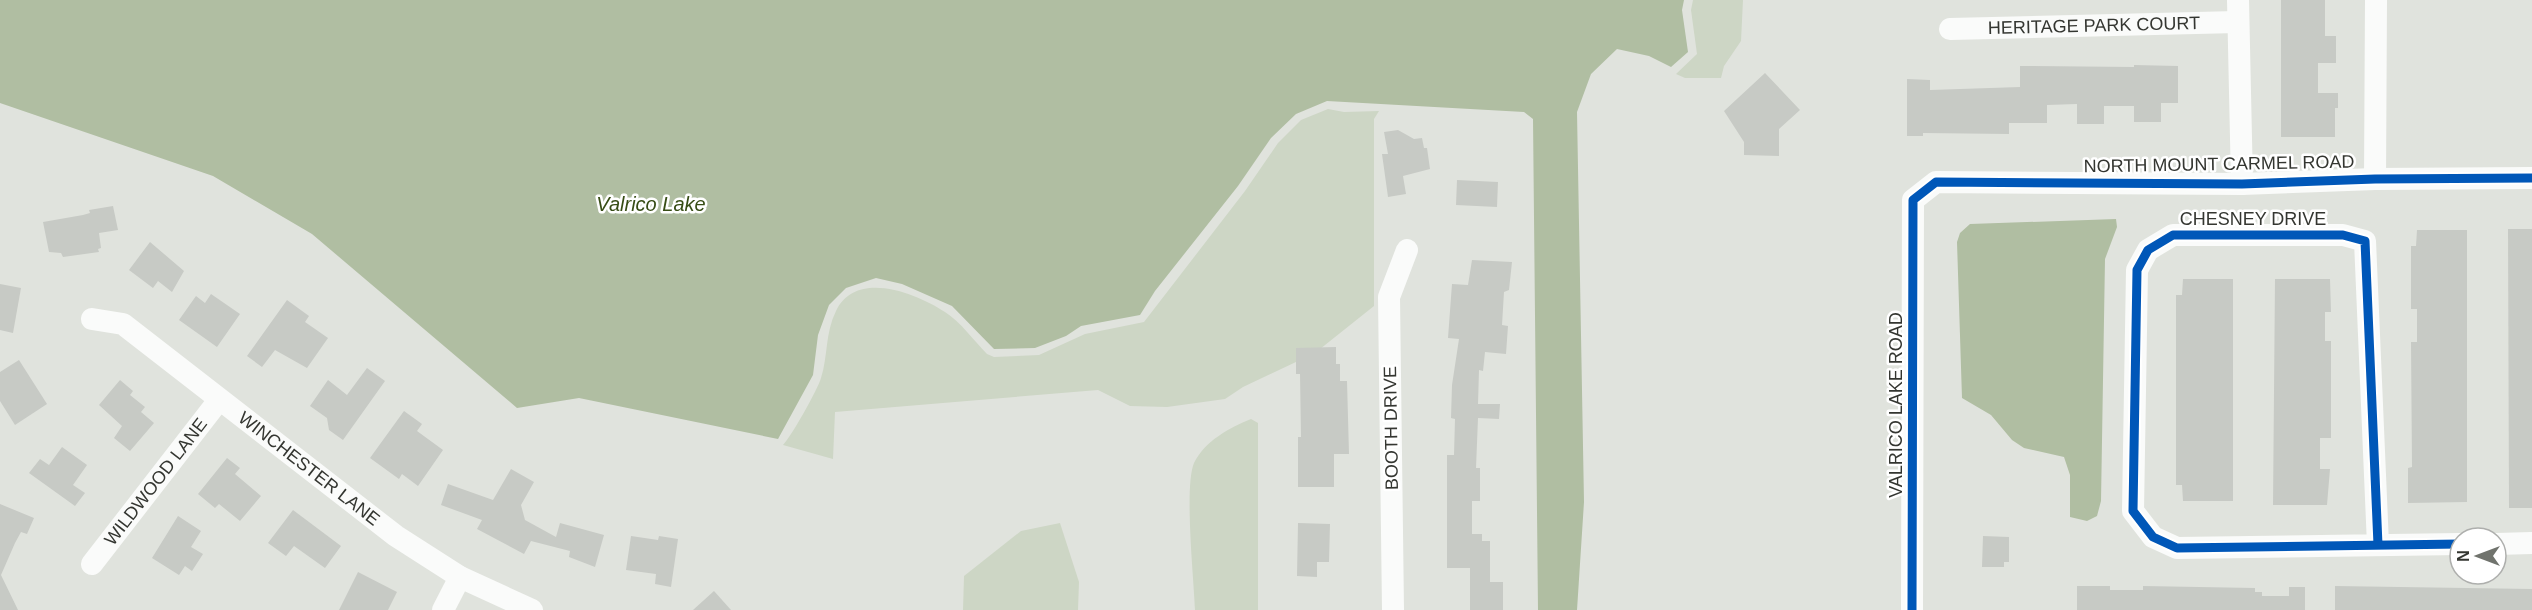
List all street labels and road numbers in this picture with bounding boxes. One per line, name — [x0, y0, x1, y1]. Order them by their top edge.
street label: HERITAGE PARK COURT — [1988, 13, 2200, 38]
street label: NORTH MOUNT CARMEL ROAD — [2084, 152, 2354, 176]
street label: CHESNEY DRIVE — [2180, 209, 2326, 229]
street label: VALRICO LAKE ROAD — [1886, 312, 1906, 498]
street label: BOOTH DRIVE — [1380, 366, 1402, 490]
street label: WINCHESTER LANE — [235, 408, 384, 529]
street label: WILDWOOD LANE — [100, 414, 211, 549]

